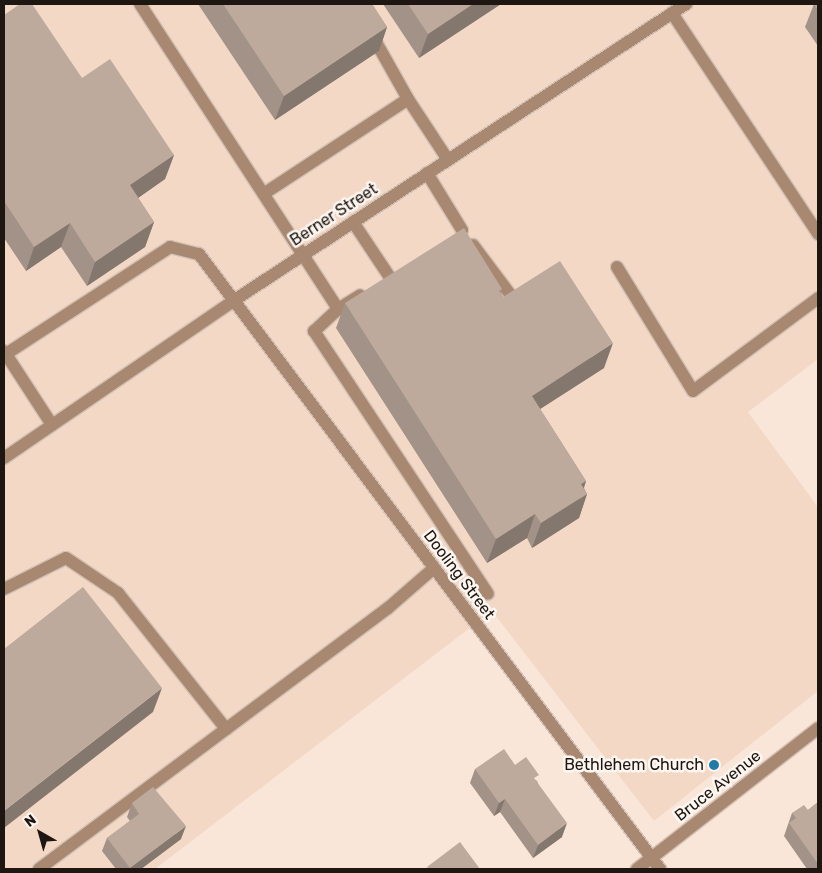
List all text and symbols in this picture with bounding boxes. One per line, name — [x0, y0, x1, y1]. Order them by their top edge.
street label: Berner Street — [287, 180, 381, 250]
street label: Dooling Street — [419, 527, 499, 623]
street label: Bruce Avenue — [671, 746, 765, 826]
place label: Bethlehem Church — [564, 755, 704, 775]
marker: Bethlehem Church — [708, 759, 720, 771]
north arrow — [15, 808, 65, 858]
text: N — [21, 811, 40, 831]

